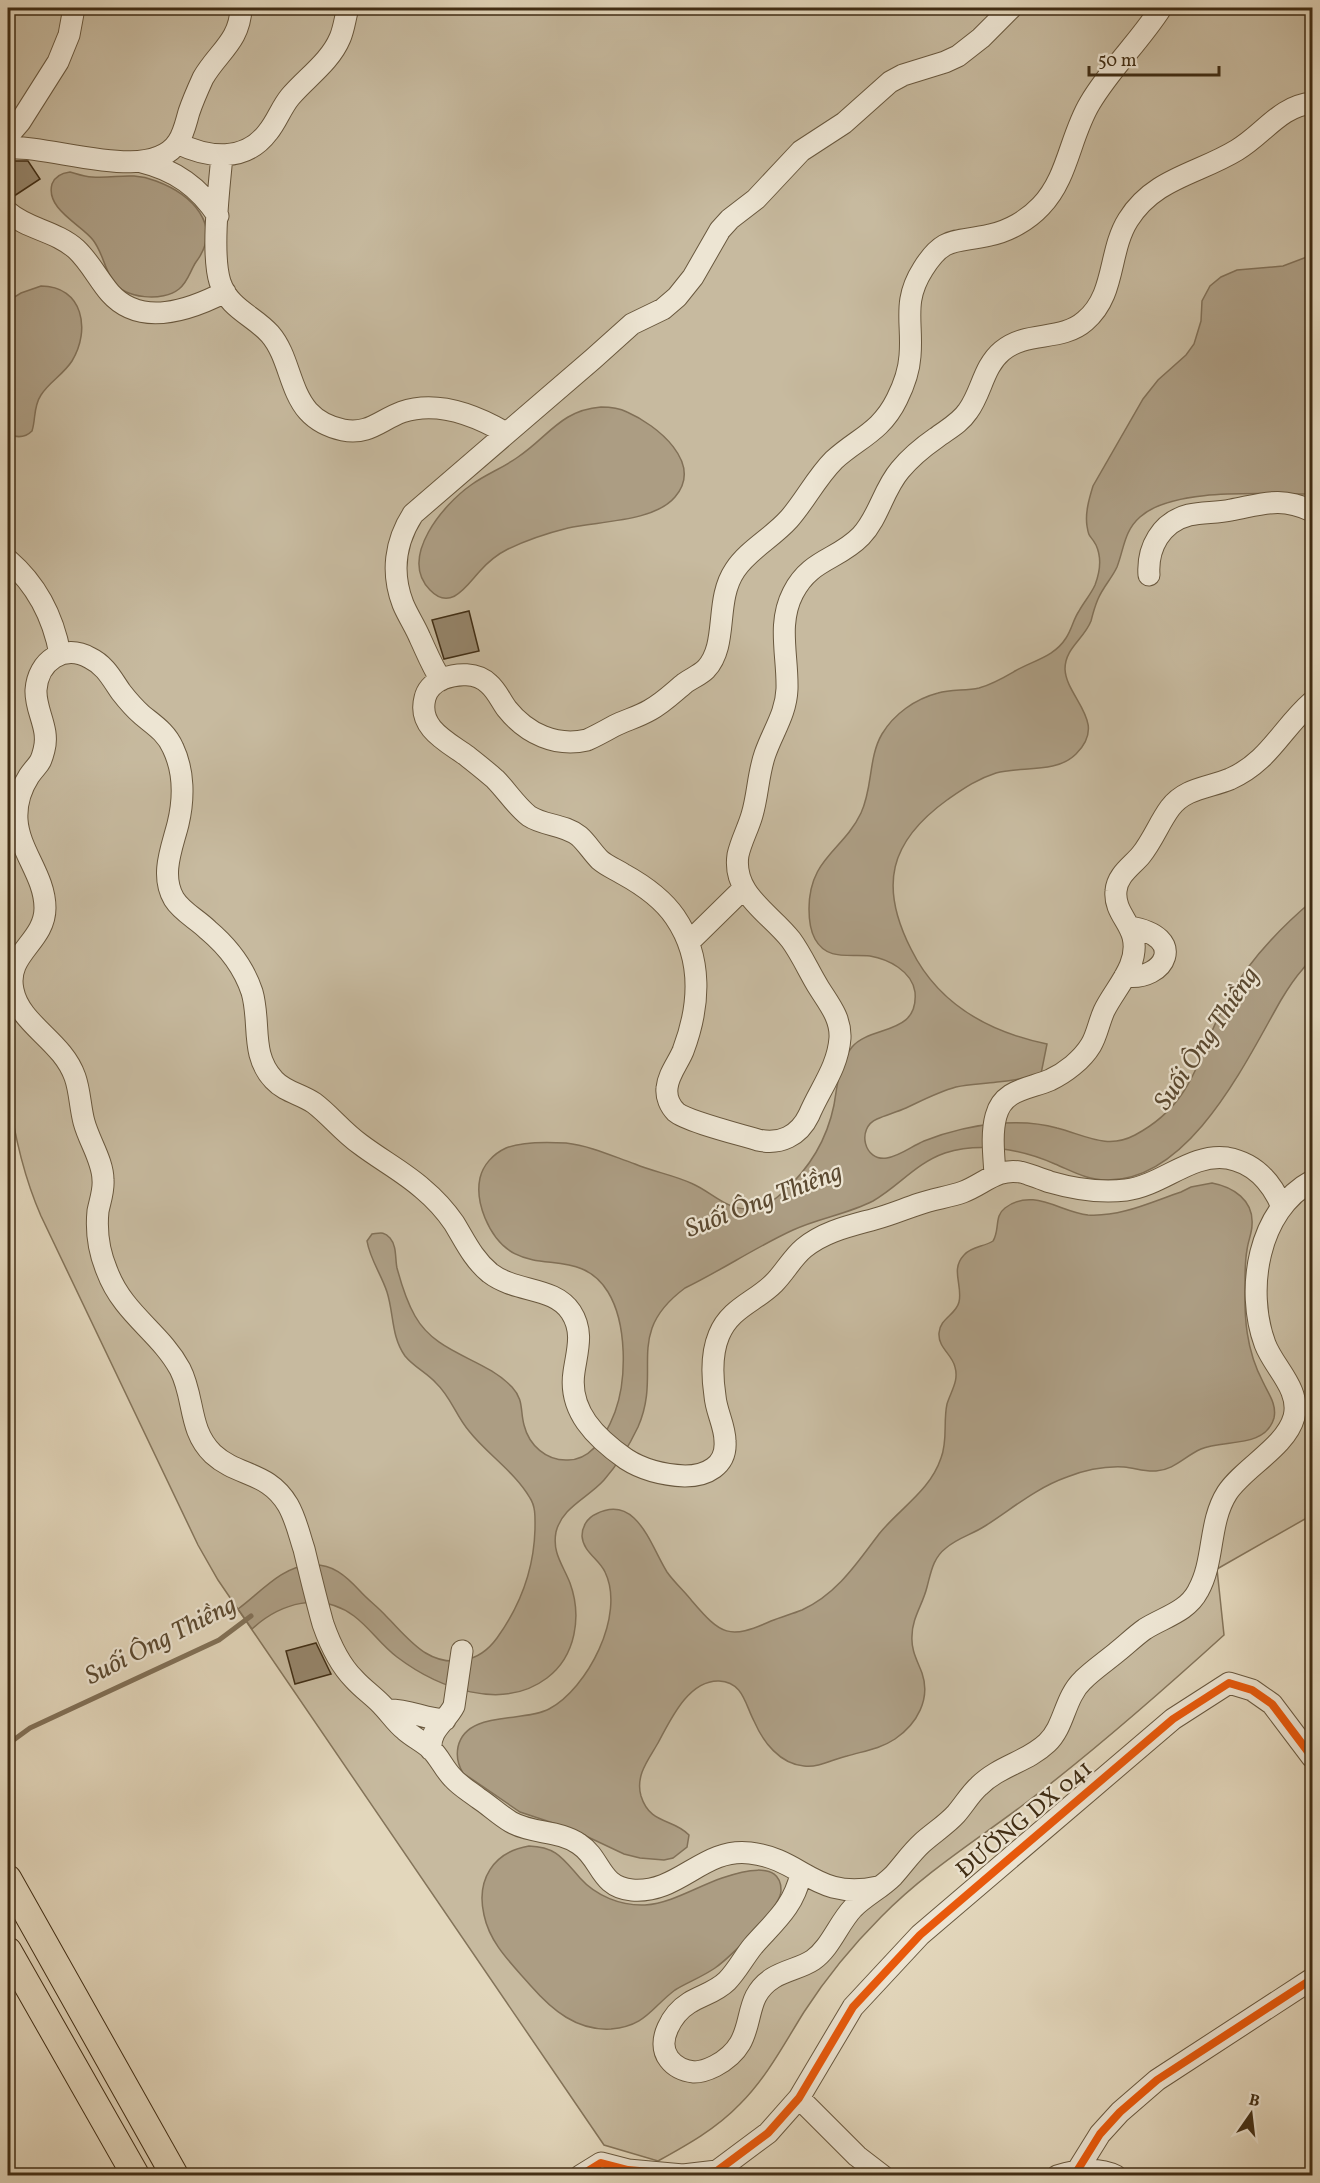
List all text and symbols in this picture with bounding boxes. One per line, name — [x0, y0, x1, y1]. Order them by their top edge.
scale bar — [1089, 39, 1220, 77]
text: 50 m — [1098, 49, 1137, 74]
water label: Suối Ông Thiềng — [1146, 960, 1268, 1118]
water label: Suối Ông Thiềng — [680, 1155, 848, 1247]
water label: Suối Ông Thiềng — [79, 1587, 243, 1695]
street label: ĐƯỜNG DX 041 — [949, 1753, 1101, 1887]
north arrow — [1221, 2084, 1281, 2144]
text: B — [1246, 2089, 1262, 2113]

